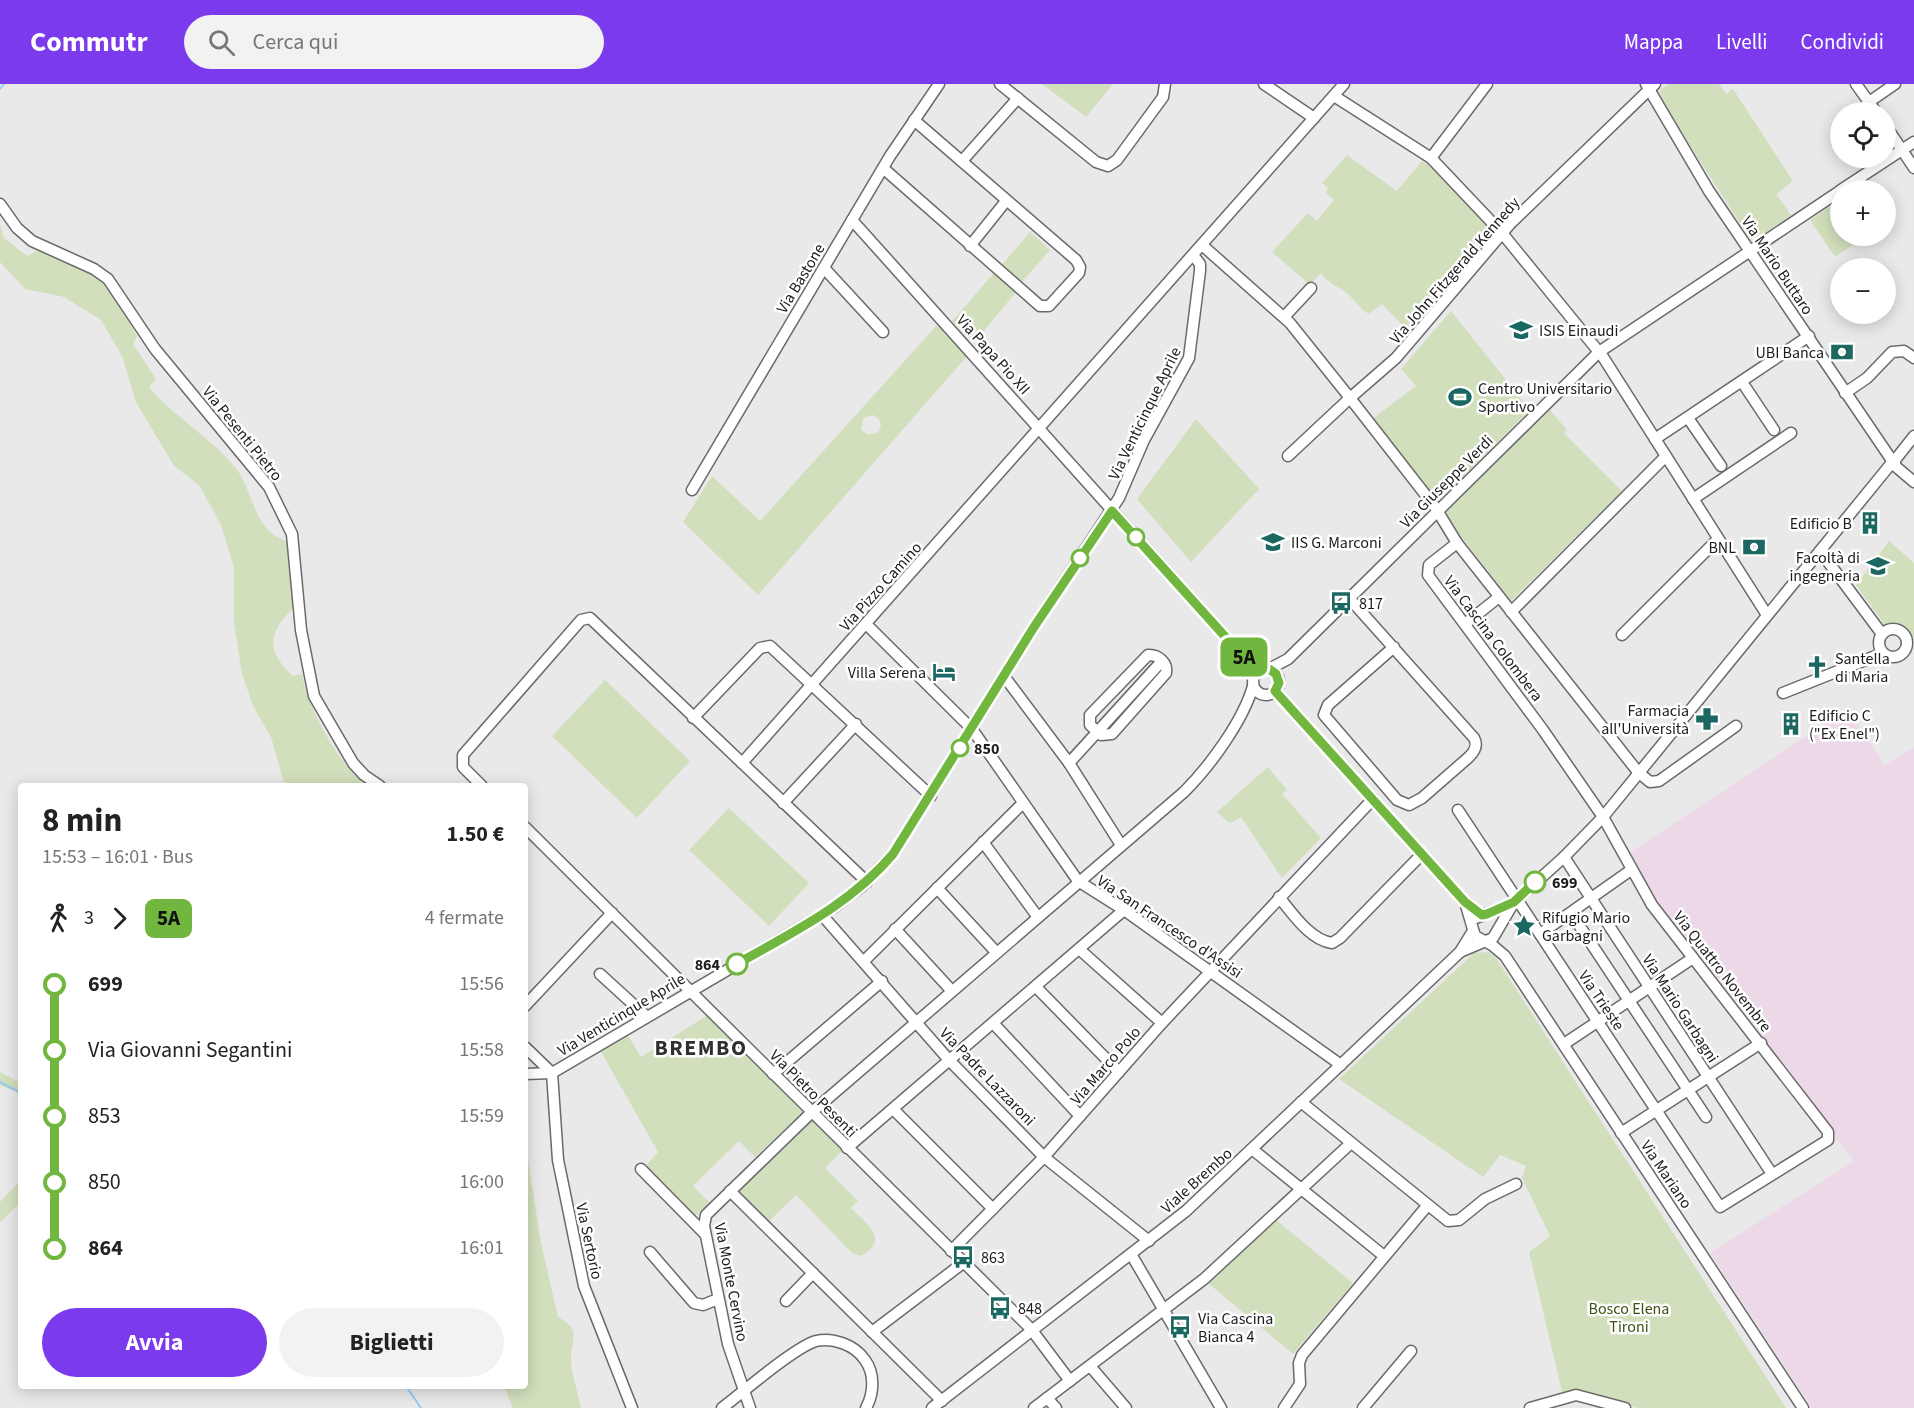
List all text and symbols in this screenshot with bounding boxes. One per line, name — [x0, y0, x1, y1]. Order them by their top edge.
search box — [184, 15, 604, 69]
text: Commutr — [30, 22, 148, 62]
icon: search — [205, 26, 238, 59]
text: Cerca qui — [253, 26, 338, 58]
text: Mappa — [1624, 27, 1683, 57]
text: Livelli — [1716, 27, 1768, 57]
text: Condividi — [1801, 27, 1884, 57]
map controls — [1830, 102, 1896, 324]
button: locate — [1830, 102, 1896, 168]
button: + — [1830, 180, 1896, 246]
street label: Via John Fitzgerald Kennedy — [1385, 192, 1525, 349]
street label: Via Mario Buttaro — [1736, 212, 1818, 319]
street label: Via Bastone — [771, 239, 830, 318]
button: − — [1830, 258, 1896, 324]
street label: Via Papa Pio XII — [951, 310, 1035, 400]
school or university icon: ISIS Einaudi — [1508, 317, 1534, 343]
place label: ISIS Einaudi — [1539, 320, 1618, 342]
bank icon: UBI Banca — [1829, 339, 1855, 365]
place label: UBI Banca — [1755, 342, 1824, 364]
street label: Via Venticinque Aprile — [1103, 343, 1187, 484]
place label: Centro Universitario Sportivo — [1478, 378, 1612, 418]
street label: Via Pesenti Pietro — [197, 382, 287, 486]
sports icon: Centro Universitario Sportivo — [1447, 384, 1473, 410]
street label: Via Giuseppe Verdi — [1395, 430, 1498, 533]
building icon: Edificio B — [1857, 510, 1883, 536]
place label: Edificio B — [1790, 513, 1852, 535]
unlabelled marker — [1127, 528, 1145, 546]
school or university icon: IIS G. Marconi — [1260, 529, 1286, 555]
place label: IIS G. Marconi — [1291, 532, 1382, 554]
bank icon: BNL — [1741, 534, 1767, 560]
street label: Via Pizzo Camino — [835, 537, 927, 636]
place label: BNL — [1708, 537, 1736, 559]
place label: Facoltà di ingegneria — [1789, 547, 1860, 587]
unlabelled marker — [1071, 549, 1089, 567]
school or university icon: Facoltà di ingegneria — [1865, 553, 1891, 579]
street label: Via Cascina Colombera — [1439, 571, 1548, 706]
bus stop icon: 817 — [1328, 590, 1354, 616]
place label: 817 — [1359, 593, 1383, 615]
line badge: 5A — [1217, 638, 1271, 676]
text: 5A — [1232, 642, 1256, 672]
place label: Santella di Maria — [1835, 648, 1890, 688]
church icon: Santella di Maria — [1804, 654, 1830, 680]
hotel icon: Villa Serena — [931, 659, 957, 685]
place label: Villa Serena — [848, 662, 926, 684]
place label: Farmacia all'Università — [1601, 700, 1689, 740]
place label: Edificio C ("Ex Enel") — [1809, 705, 1880, 745]
pharmacy icon: Farmacia all'Università — [1694, 706, 1720, 732]
building icon: Edificio C ("Ex Enel") — [1778, 711, 1804, 737]
place label: 850 — [974, 738, 999, 760]
marker: 850 — [951, 739, 969, 757]
text: 8 min — [42, 797, 122, 844]
text: 1.50 € — [447, 818, 504, 850]
text: 15:53 – 16:01 · Bus — [42, 843, 193, 871]
street label: Via San Francesco d'Assisi — [1092, 870, 1246, 984]
marker: 699 — [1524, 871, 1546, 893]
place label: 699 — [1552, 872, 1577, 894]
icon: walk — [42, 902, 75, 935]
icon: forward — [103, 902, 136, 935]
text: 5A — [157, 903, 180, 933]
text: 3 — [84, 904, 94, 932]
text: 4 fermate — [425, 904, 504, 932]
street label: Via Quattro Novembre — [1668, 906, 1777, 1037]
place label: Rifugio Mario Garbagni — [1542, 907, 1630, 947]
place icon: Rifugio Mario Garbagni — [1511, 913, 1537, 939]
street label: Via Mario Garbagni — [1637, 950, 1724, 1067]
marker: 864 — [726, 953, 748, 975]
place label: 864 — [695, 954, 721, 976]
street label: Via Trieste — [1573, 966, 1629, 1035]
text: 699 — [88, 968, 123, 1000]
street label: Via Venticinque Aprile — [554, 968, 689, 1062]
text: 15:56 — [459, 970, 504, 998]
street label: Via Marco Polo — [1065, 1022, 1146, 1110]
street label: Via Padre Lazzaroni — [934, 1023, 1040, 1131]
district label: BREMBO — [655, 1032, 747, 1064]
text: Via Giovanni Segantini — [88, 1034, 292, 1066]
text: 15:58 — [459, 1036, 504, 1064]
street label: Via Pietro Pesenti — [764, 1045, 862, 1143]
text: 853 — [88, 1100, 121, 1132]
text: 15:59 — [459, 1102, 504, 1130]
street label: Via Mariano — [1635, 1136, 1697, 1213]
street label: Viale Brembo — [1156, 1143, 1237, 1219]
text: 850 — [88, 1166, 121, 1198]
text: 16:00 — [459, 1168, 504, 1196]
street label: Via Sertorio — [570, 1201, 608, 1281]
street label: Via Monte Cervino — [709, 1221, 753, 1344]
text: 864 — [88, 1232, 123, 1264]
text: 16:01 — [459, 1234, 504, 1262]
bus stop icon: 863 — [950, 1244, 976, 1270]
place label: 863 — [981, 1247, 1005, 1269]
bus stop icon: 848 — [987, 1295, 1013, 1321]
place label: 848 — [1018, 1298, 1042, 1320]
park label: Bosco Elena Tironi — [1589, 1298, 1669, 1338]
button: Avvia — [42, 1308, 267, 1377]
button: Biglietti — [279, 1308, 504, 1377]
place label: Via Cascina Bianca 4 — [1198, 1308, 1273, 1348]
bus stop icon: Via Cascina Bianca 4 — [1167, 1314, 1193, 1340]

